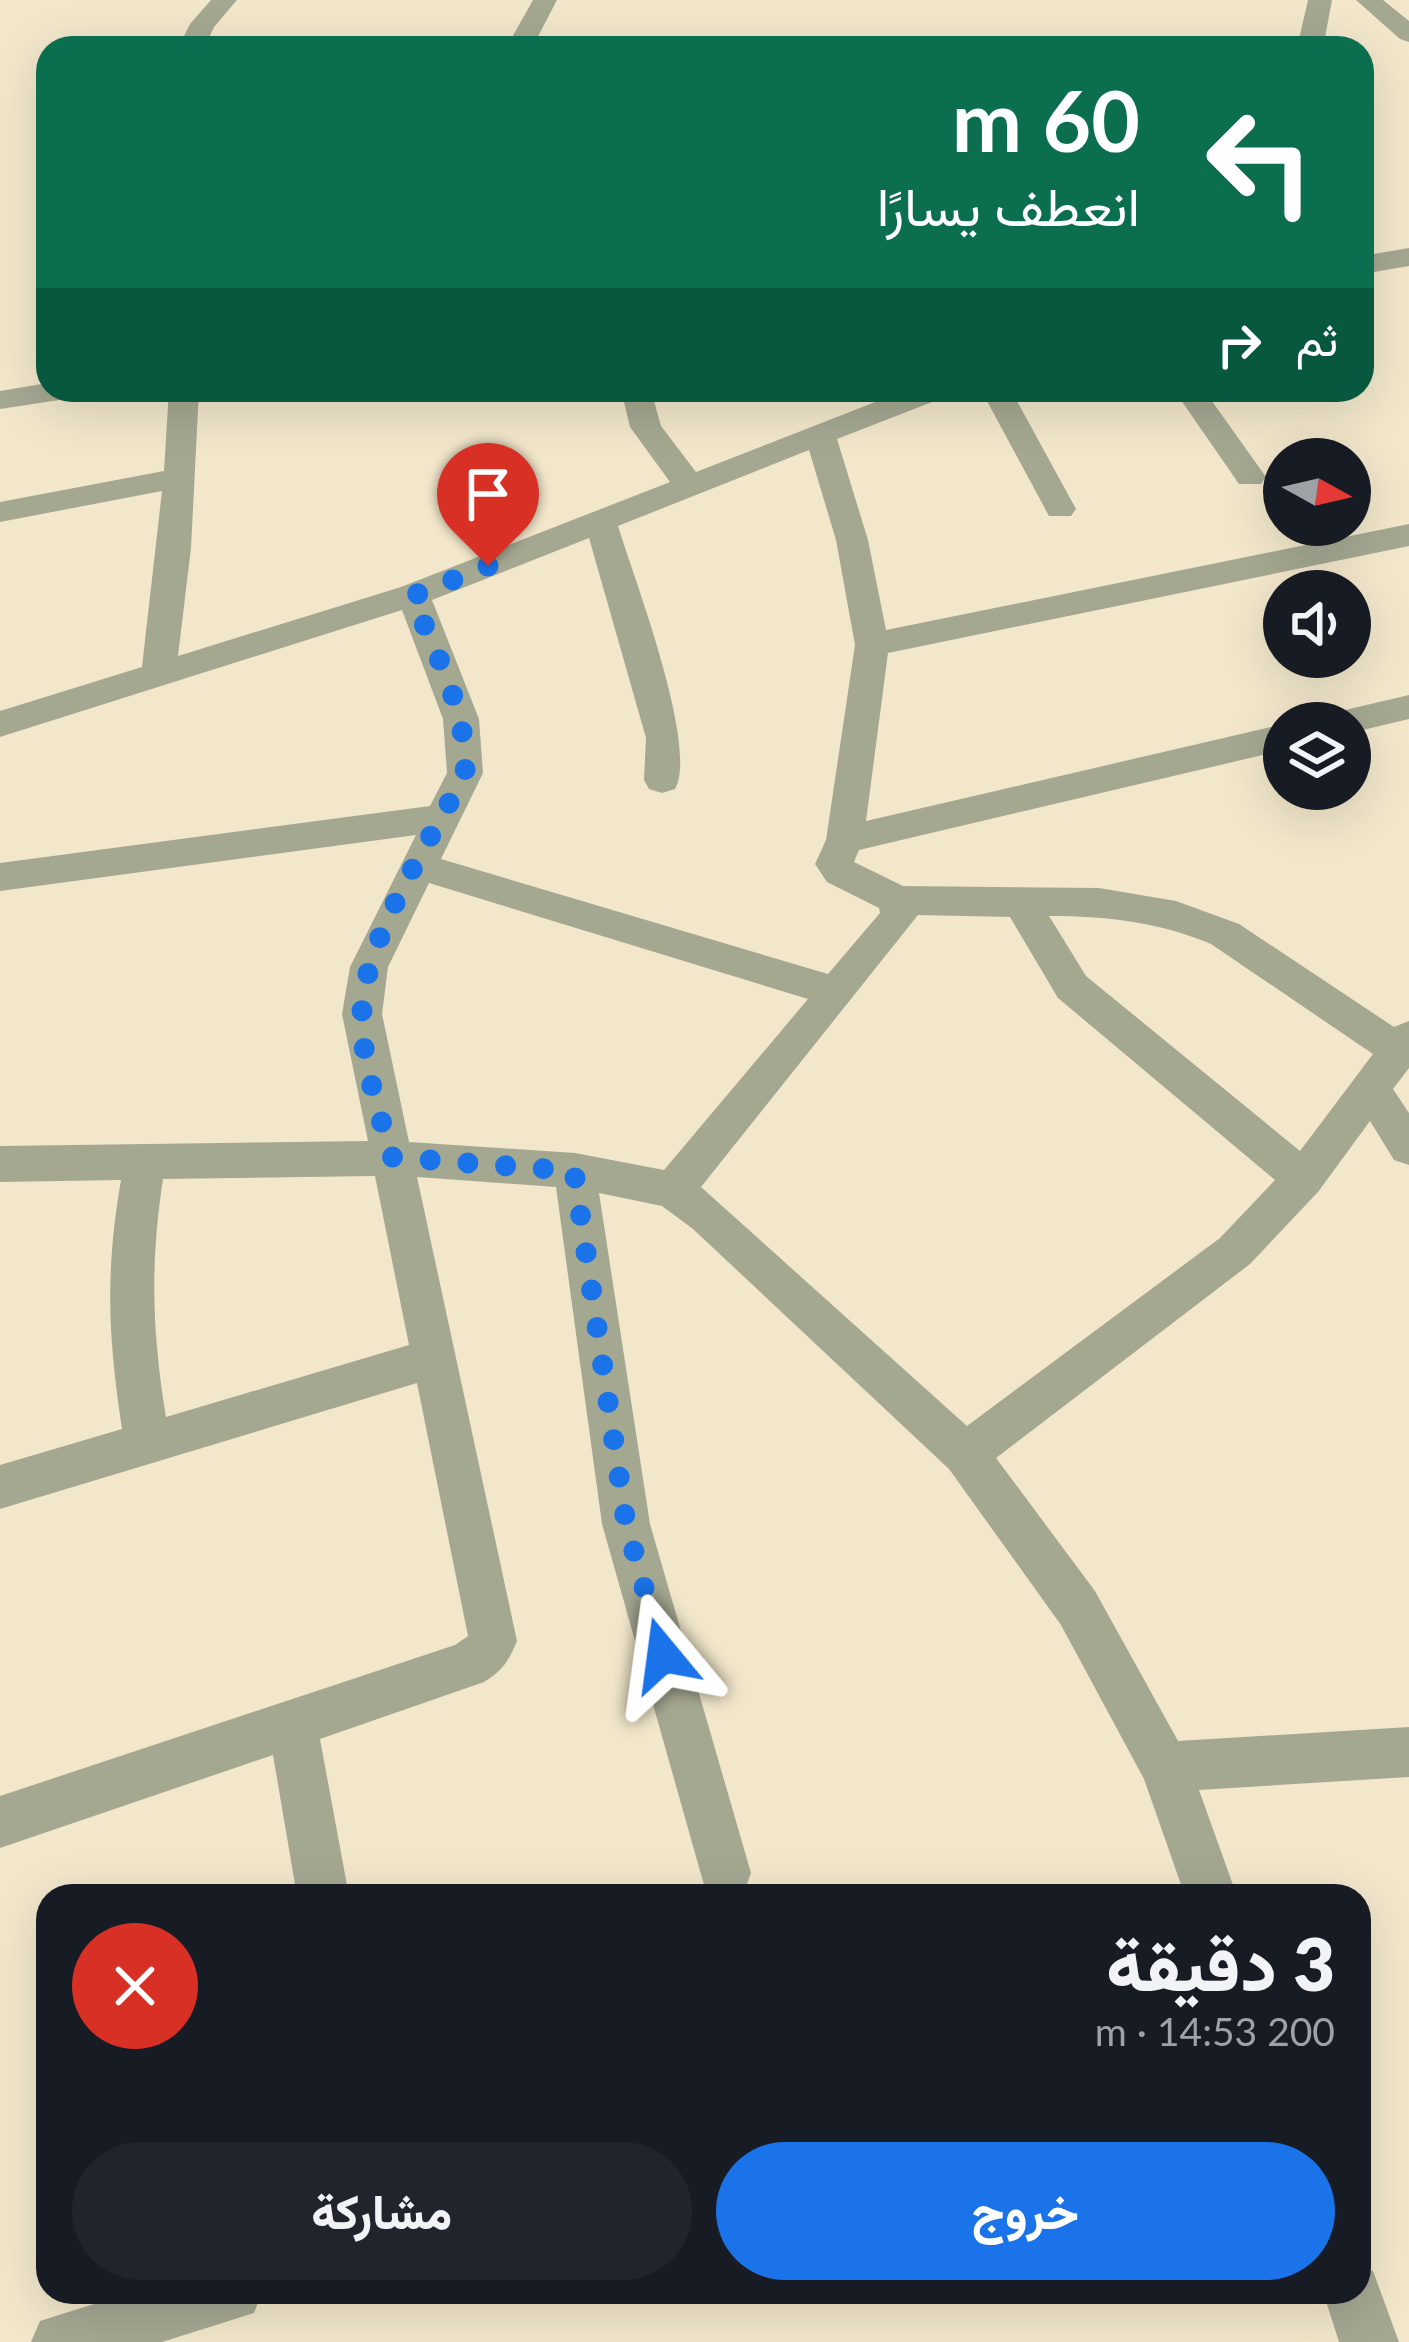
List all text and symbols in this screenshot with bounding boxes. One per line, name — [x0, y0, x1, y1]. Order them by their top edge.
text: 60 m — [952, 69, 1140, 170]
icon: left — [1182, 84, 1338, 240]
text: انعطف يسارًا — [877, 173, 1140, 238]
icon: right — [1206, 312, 1272, 378]
text: ثم — [1296, 312, 1338, 366]
north arrow — [1263, 438, 1371, 546]
map controls — [1263, 438, 1371, 810]
pin — [437, 443, 539, 566]
icon: arrive — [455, 461, 521, 527]
button: sound — [1263, 570, 1371, 678]
button: layers — [1263, 702, 1371, 810]
position arrow — [600, 1592, 726, 1718]
text: 3 دقيقة — [1106, 1920, 1335, 2006]
button: close — [72, 1923, 198, 2049]
text: 200 m · 14:53 — [1095, 2008, 1335, 2054]
button: مشاركة — [72, 2142, 692, 2280]
button: خروج — [716, 2142, 1335, 2280]

